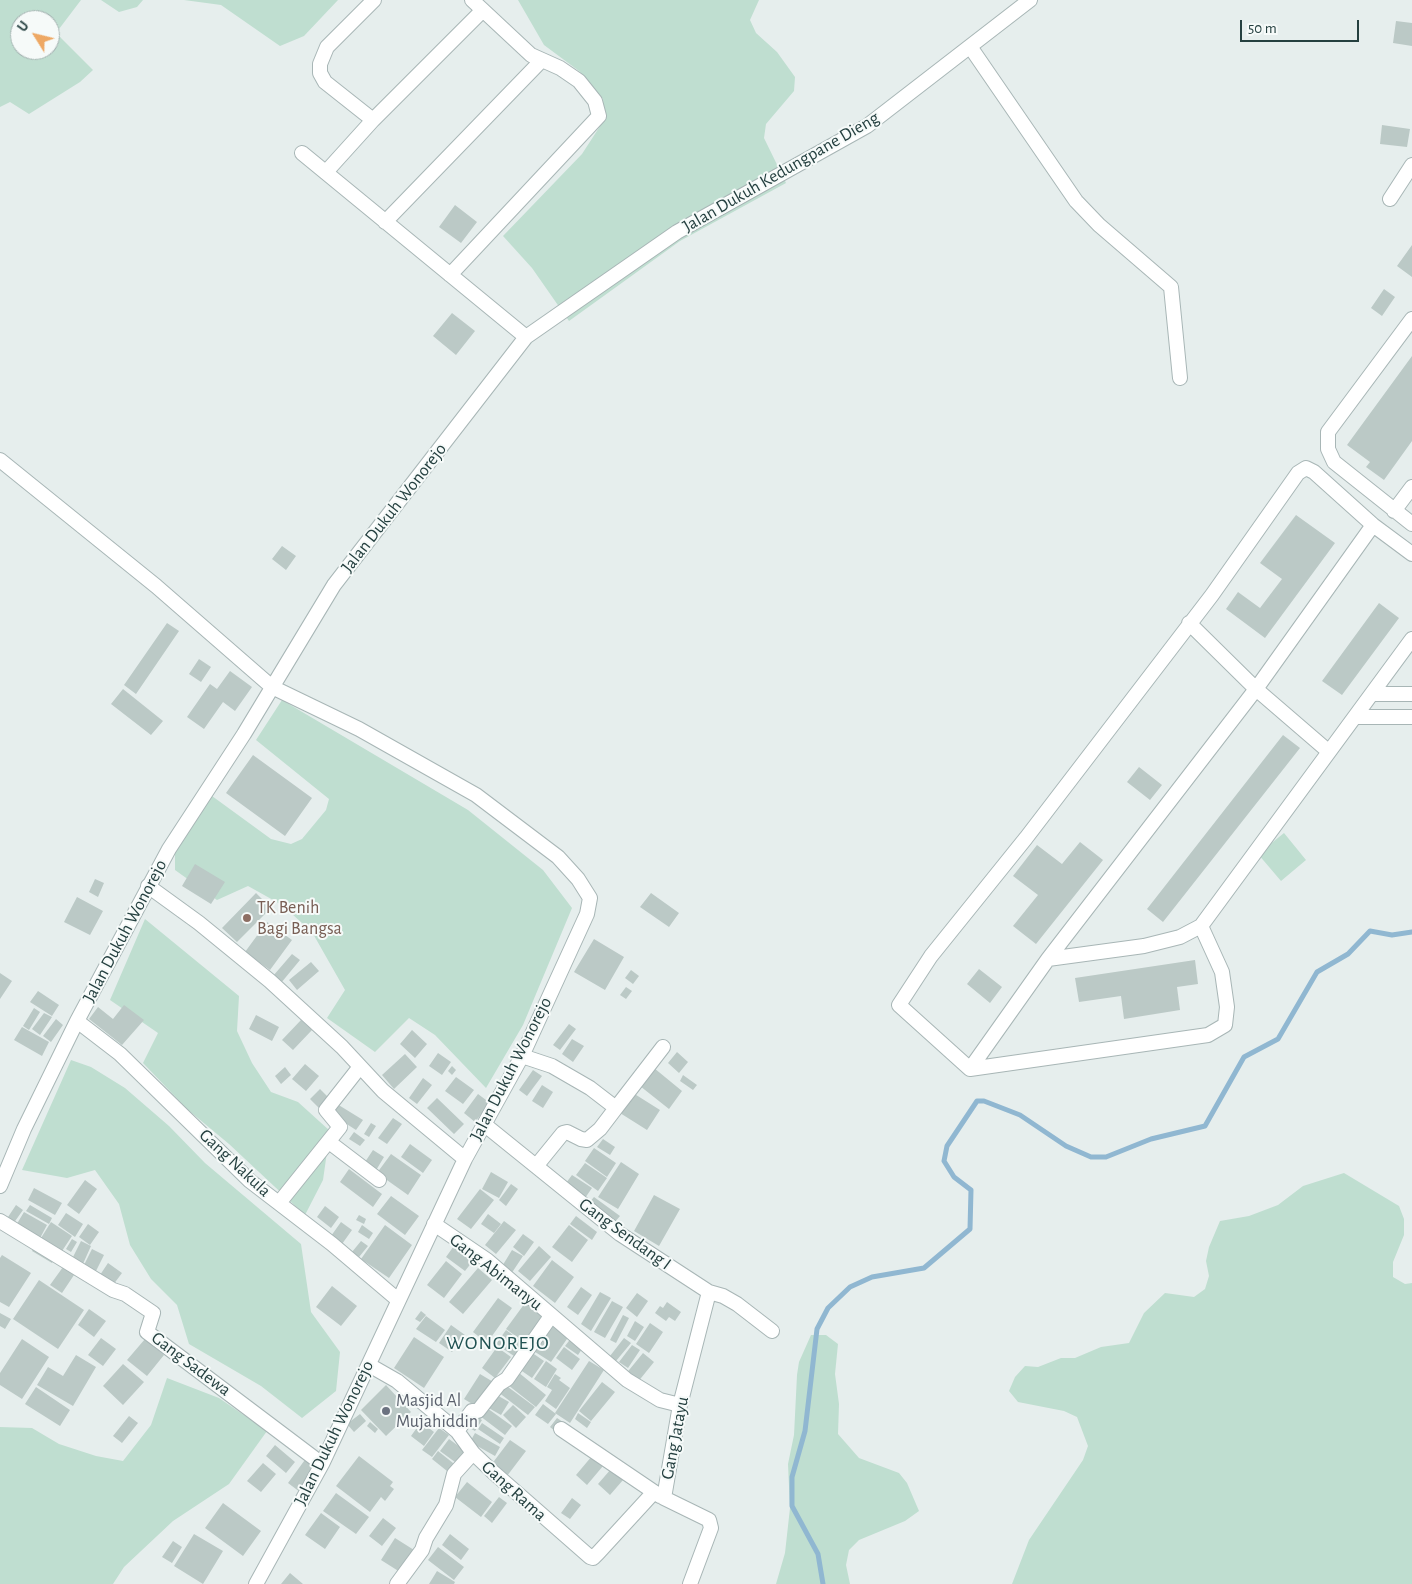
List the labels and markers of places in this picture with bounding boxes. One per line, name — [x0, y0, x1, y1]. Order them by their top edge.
place label: TK Benih Bagi Bangsa — [257, 897, 342, 940]
marker: TK Benih Bagi Bangsa — [241, 912, 253, 924]
place label: Masjid Al Mujahiddin — [396, 1390, 478, 1432]
marker: Masjid Al Mujahiddin — [380, 1405, 392, 1417]

